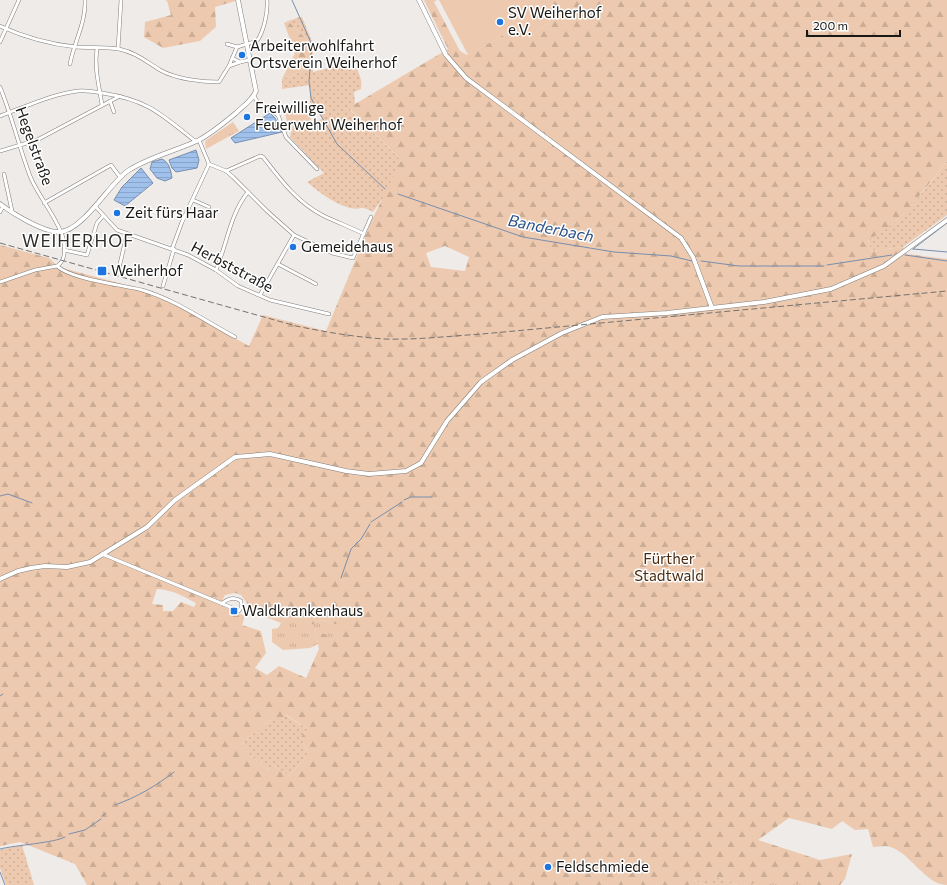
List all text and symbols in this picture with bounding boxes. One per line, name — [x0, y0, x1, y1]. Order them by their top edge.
place label: SV Weiherhof e.V. — [508, 3, 602, 38]
scale bar — [807, 12, 900, 38]
marker: SV Weiherhof e.V. — [495, 17, 505, 27]
text: 200 m — [813, 18, 848, 32]
place label: Arbeiterwohlfahrt Ortsverein Weiherhof — [250, 36, 397, 71]
marker: Arbeiterwohlfahrt Ortsverein Weiherhof — [237, 50, 247, 60]
place label: Freiwillige Feuerwehr Weiherhof — [255, 98, 403, 133]
street label: Hegelstraße — [12, 104, 58, 188]
marker: Freiwillige Feuerwehr Weiherhof — [242, 112, 252, 122]
place label: Zeit fürs Haar — [125, 203, 219, 221]
marker: Zeit fürs Haar — [112, 208, 122, 218]
water label: Banderbach — [507, 210, 596, 245]
district label: WEIHERHOF — [22, 230, 134, 251]
street label: Herbststraße — [188, 237, 277, 295]
place label: Gemeidehaus — [301, 237, 393, 255]
marker: Gemeidehaus — [288, 242, 298, 252]
place label: Weiherhof — [111, 261, 183, 279]
marker: Weiherhof — [96, 265, 108, 277]
park label: Fürther Stadtwald — [634, 549, 704, 584]
place label: Waldkrankenhaus — [242, 601, 363, 619]
marker: Waldkrankenhaus — [229, 606, 239, 616]
place label: Feldschmiede — [556, 857, 649, 875]
marker: Feldschmiede — [543, 862, 553, 872]

